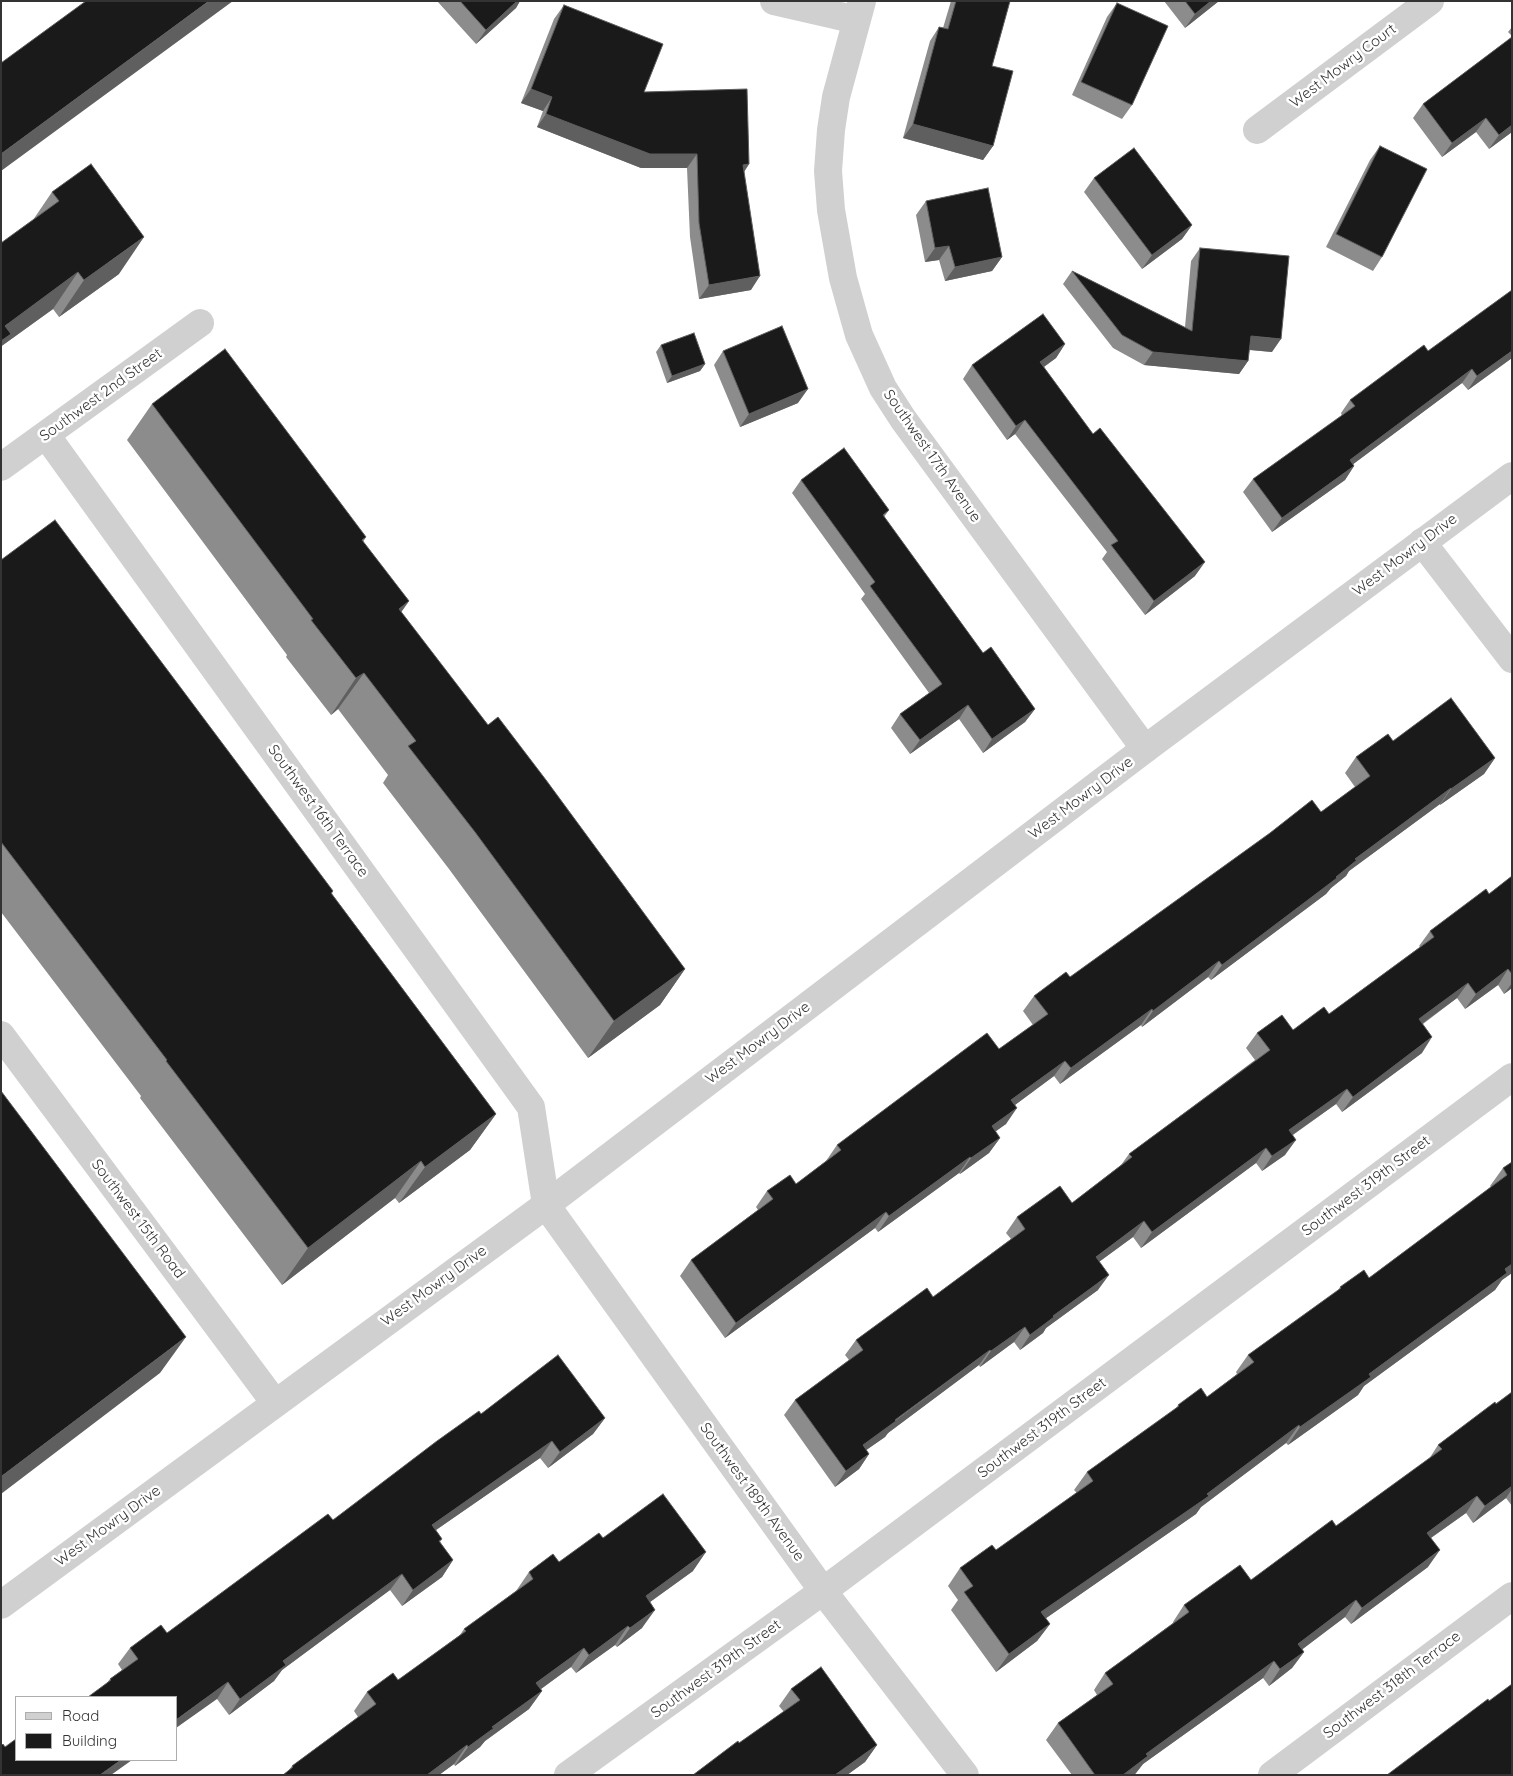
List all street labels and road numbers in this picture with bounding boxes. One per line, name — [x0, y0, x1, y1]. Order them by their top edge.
street label: West Mowry Court — [1286, 20, 1400, 112]
street label: Southwest 2nd Street — [36, 345, 166, 445]
street label: Southwest 17th Avenue — [879, 386, 985, 526]
street label: West Mowry Drive — [1349, 510, 1461, 600]
street label: Southwest 16th Terrace — [264, 741, 372, 881]
street label: West Mowry Drive — [1025, 753, 1137, 843]
street label: West Mowry Drive — [702, 998, 814, 1088]
street label: Southwest 319th Street — [1298, 1132, 1434, 1240]
street label: Southwest 15th Road — [87, 1156, 189, 1282]
street label: West Mowry Drive — [378, 1242, 490, 1330]
street label: Southwest 319th Street — [974, 1374, 1110, 1482]
street label: Southwest 189th Avenue — [696, 1419, 808, 1565]
street label: West Mowry Drive — [52, 1482, 164, 1570]
street label: Southwest 319th Street — [648, 1616, 784, 1722]
street label: Southwest 318th Terrace — [1320, 1627, 1464, 1743]

